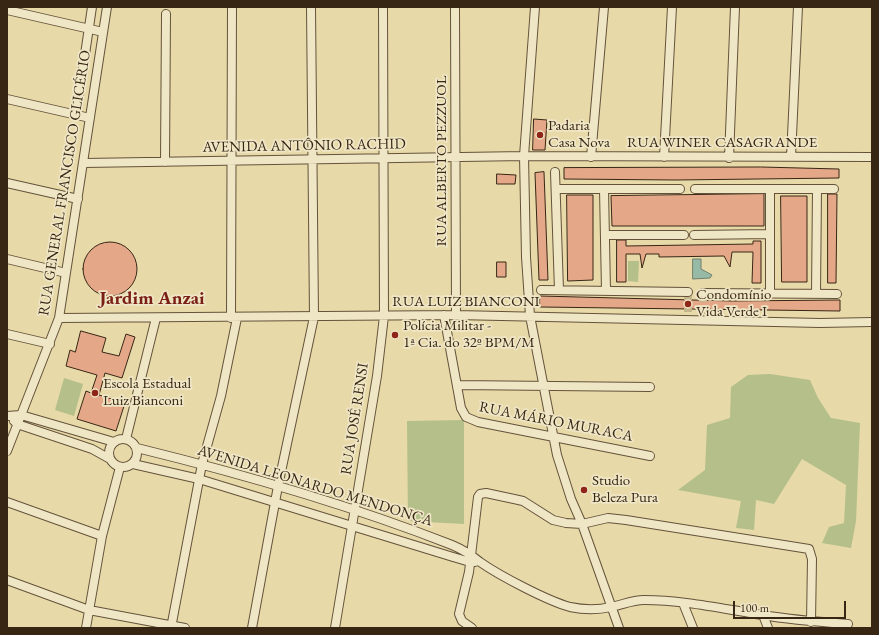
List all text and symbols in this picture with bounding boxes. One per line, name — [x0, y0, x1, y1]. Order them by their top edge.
street label: RUA GENERAL FRANCISCO GLICÉRIO — [35, 49, 95, 317]
street label: RUA ALBERTO PEZZUOL — [433, 75, 451, 247]
place label: Padaria Casa Nova — [548, 117, 610, 152]
marker: Padaria Casa Nova — [535, 130, 545, 140]
street label: RUA WINER CASAGRANDE — [627, 134, 817, 152]
street label: AVENIDA ANTÔNIO RACHID — [202, 135, 406, 157]
place label: Condomínio Vida Verde I — [696, 286, 771, 321]
district label: Jardim Anzai — [99, 288, 205, 310]
street label: RUA LUIZ BIANCONI — [392, 293, 540, 311]
marker: Condomínio Vida Verde I — [683, 299, 693, 309]
place label: Polícia Militar - 1ª Cia. do 32º BPM/M — [403, 317, 535, 352]
marker: Polícia Militar - 1ª Cia. do 32º BPM/M — [390, 330, 400, 340]
street label: RUA JOSÉ RENSI — [337, 362, 373, 476]
place label: Escola Estadual Luiz Bianconi — [103, 375, 191, 410]
marker: Escola Estadual Luiz Bianconi — [90, 388, 100, 398]
street label: RUA MÁRIO MURACA — [478, 398, 634, 446]
street label: AVENIDA LEONARDO MENDONÇA — [195, 442, 435, 530]
place label: Studio Beleza Pura — [592, 472, 658, 507]
marker: Studio Beleza Pura — [579, 485, 589, 495]
scale bar — [735, 593, 848, 619]
text: 100 m — [740, 600, 769, 616]

